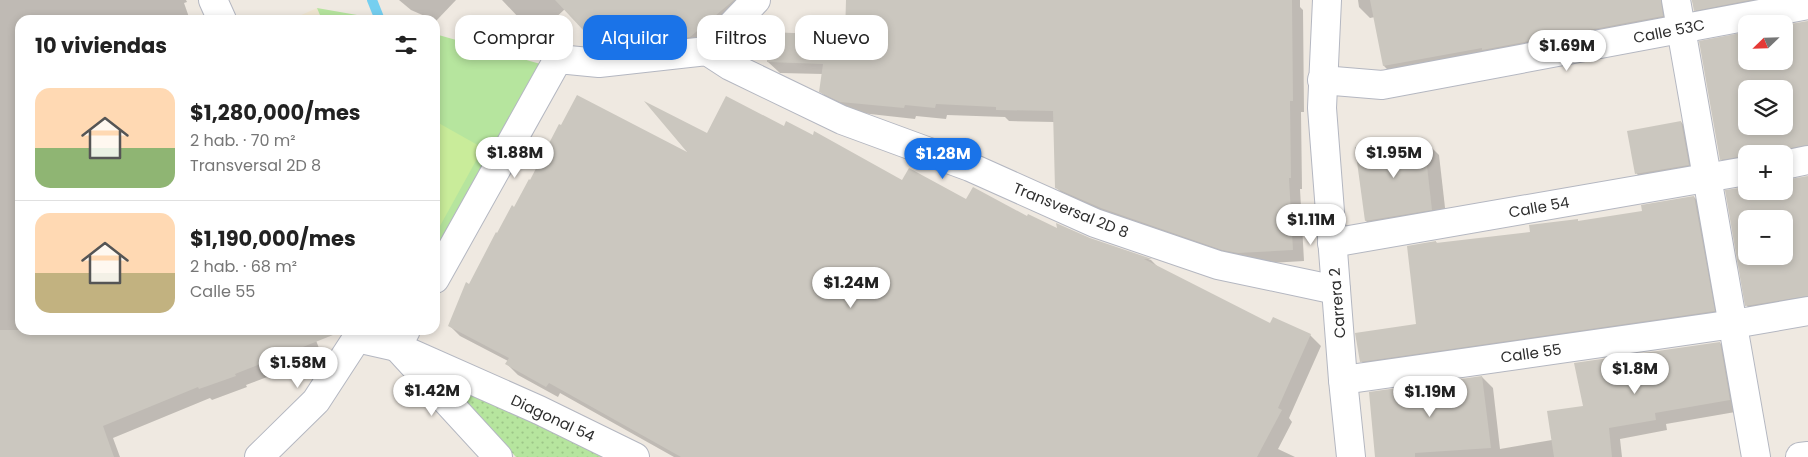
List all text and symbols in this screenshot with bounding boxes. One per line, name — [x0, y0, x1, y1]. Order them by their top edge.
street label: Calle 53C — [1632, 14, 1706, 48]
chip: Comprar — [455, 15, 573, 60]
chip: Alquilar — [583, 15, 687, 60]
chip: Filtros — [697, 15, 785, 60]
chip: Nuevo — [795, 15, 888, 60]
north arrow — [1738, 15, 1792, 70]
map controls — [1738, 15, 1793, 265]
pin: $1.69M — [1526, 30, 1608, 72]
text: 10 viviendas — [35, 31, 167, 60]
icon: filters — [392, 31, 420, 59]
text: $1.69M — [1539, 34, 1595, 57]
button: layers — [1738, 80, 1793, 135]
text: $1,280,000/mes — [190, 98, 361, 127]
icon: home — [75, 108, 135, 168]
text: 2 hab. · 70 m² — [190, 129, 295, 152]
pin: $1.88M — [474, 136, 556, 179]
pin: $1.95M — [1353, 136, 1435, 179]
pin: $1.28M — [902, 138, 984, 180]
text: $1.88M — [487, 141, 543, 164]
text: $1.95M — [1366, 141, 1422, 164]
text: $1.28M — [915, 142, 971, 165]
button: + — [1738, 145, 1793, 200]
text: Transversal 2D 8 — [190, 154, 321, 177]
street label: Transversal 2D 8 — [1010, 177, 1132, 243]
street label: Calle 54 — [1507, 191, 1571, 223]
pin: $1.11M — [1270, 204, 1352, 246]
text: $1.11M — [1287, 208, 1335, 231]
button: − — [1738, 210, 1793, 265]
text: $1,190,000/mes — [190, 224, 356, 253]
icon: home — [75, 233, 135, 293]
text: 2 hab. · 68 m² — [190, 255, 297, 278]
pin: $1.24M — [810, 266, 892, 309]
street label: Carrera 2 — [1323, 267, 1351, 339]
text: $1.24M — [823, 271, 879, 294]
text: Calle 55 — [190, 280, 255, 303]
street label: Calle 55 — [1499, 338, 1563, 368]
pin: $1.58M — [257, 346, 339, 389]
text: $1.58M — [270, 351, 326, 374]
pin: $1.8M — [1600, 352, 1670, 395]
text: $1.8M — [1612, 357, 1658, 380]
pin: $1.42M — [391, 374, 473, 417]
pin: $1.19M — [1389, 376, 1471, 418]
text: $1.42M — [404, 379, 460, 402]
text: $1.19M — [1404, 380, 1456, 403]
street label: Diagonal 54 — [508, 389, 598, 447]

